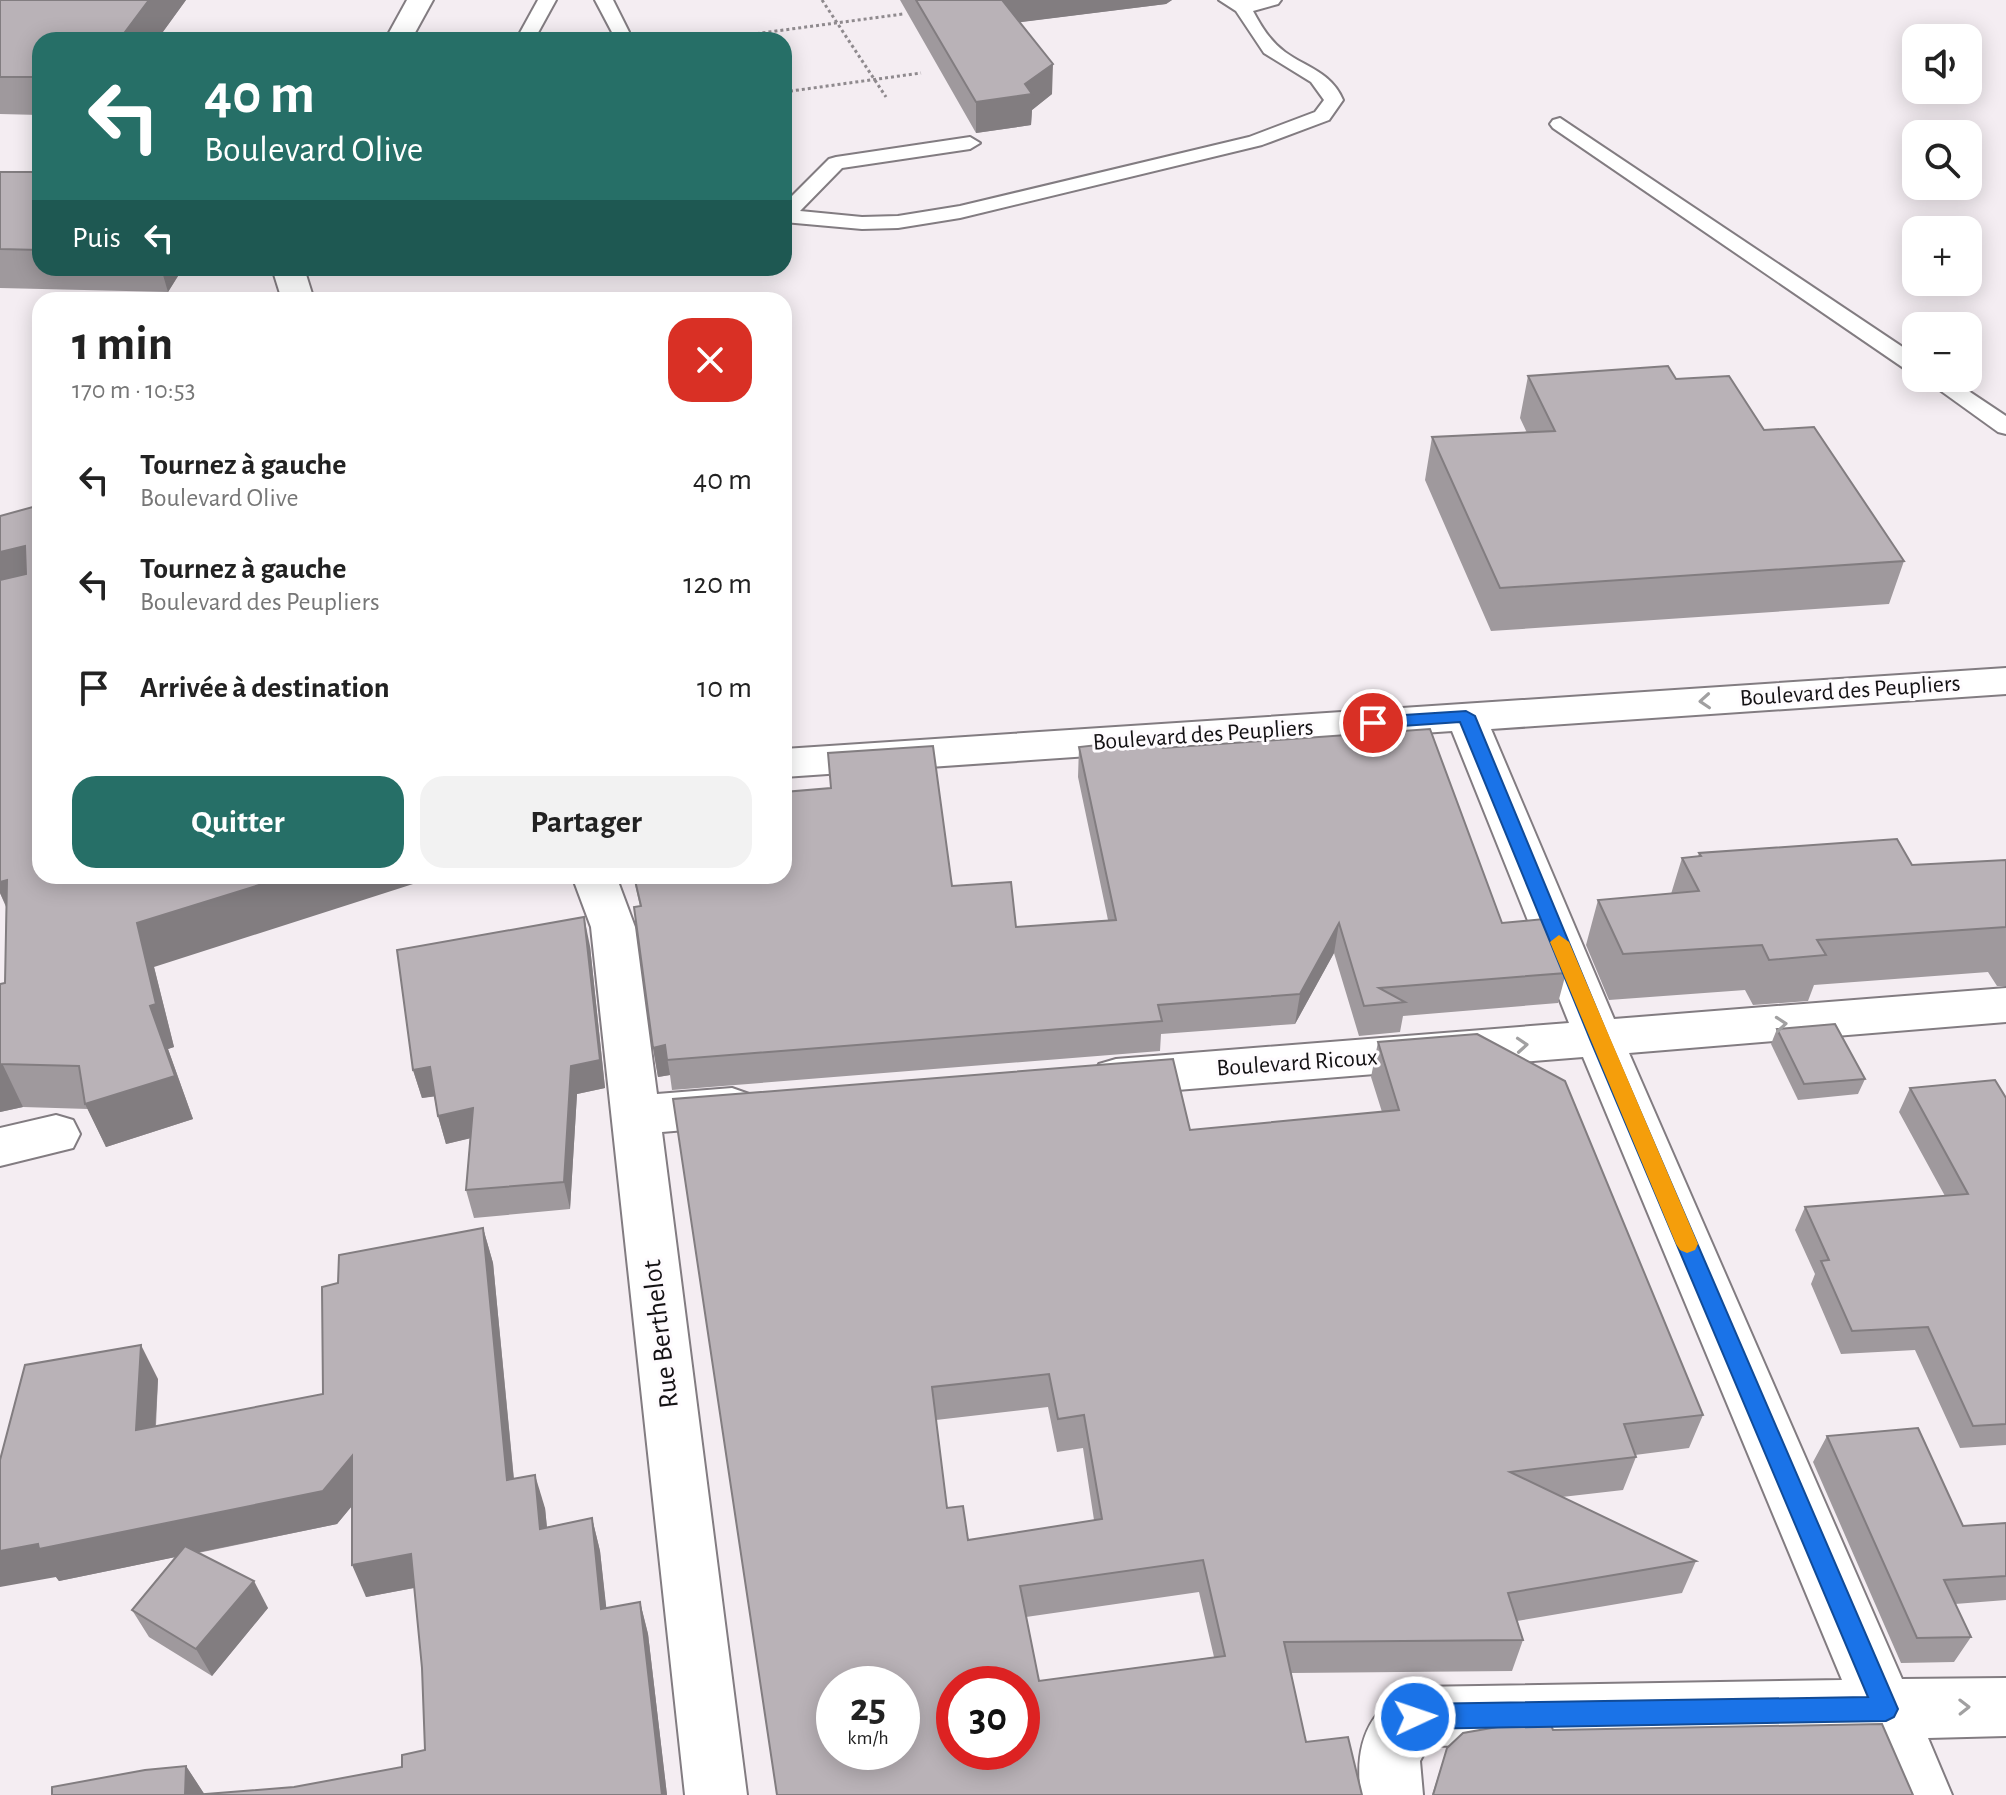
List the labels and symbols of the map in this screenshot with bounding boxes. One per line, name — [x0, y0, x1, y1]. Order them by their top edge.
street label: Boulevard des Peupliers — [1739, 671, 1961, 711]
pin — [1339, 689, 1407, 757]
one-way arrow — [1698, 692, 1711, 709]
street label: Boulevard des Peupliers — [1092, 715, 1314, 755]
one-way arrow — [1775, 1016, 1788, 1033]
one-way arrow — [1516, 1037, 1529, 1054]
street label: Boulevard Ricoux — [1216, 1045, 1379, 1081]
street label: Rue Berthelot — [638, 1258, 684, 1410]
speed limit sign: 30 — [936, 1666, 1040, 1770]
position arrow — [1373, 1675, 1457, 1759]
one-way arrow — [1958, 1698, 1971, 1716]

